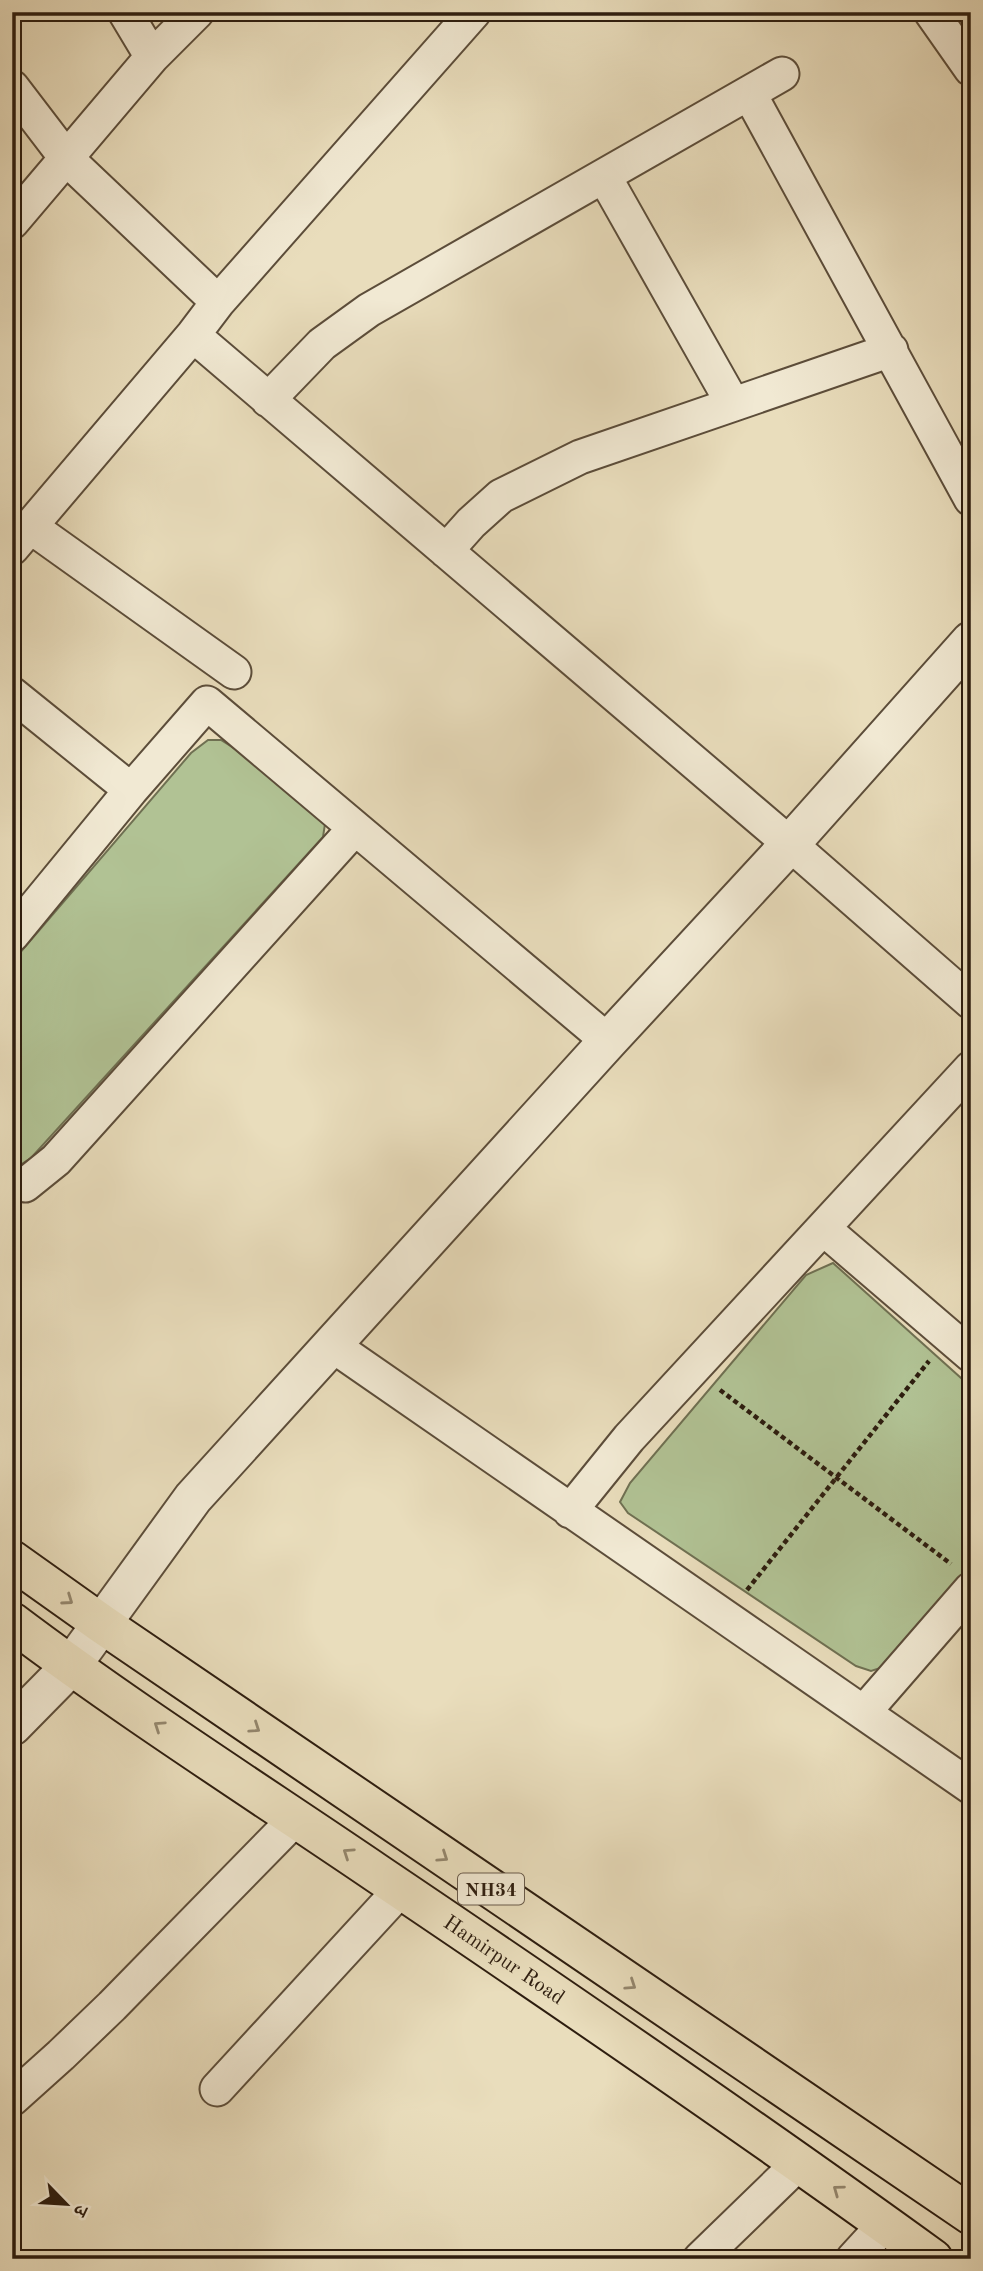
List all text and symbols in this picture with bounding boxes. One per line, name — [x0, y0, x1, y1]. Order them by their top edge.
one-way arrow — [60, 1591, 73, 1604]
one-way arrow — [247, 1720, 260, 1733]
one-way arrow — [154, 1722, 167, 1734]
one-way arrow — [343, 1849, 356, 1861]
one-way arrow — [435, 1849, 448, 1861]
road number: NH34 — [458, 1873, 524, 1904]
street label: Hamirpur Road — [439, 1912, 568, 2009]
one-way arrow — [623, 1977, 636, 1989]
north arrow — [32, 2170, 102, 2240]
one-way arrow — [833, 2186, 846, 2198]
text: उ — [68, 2200, 91, 2220]

